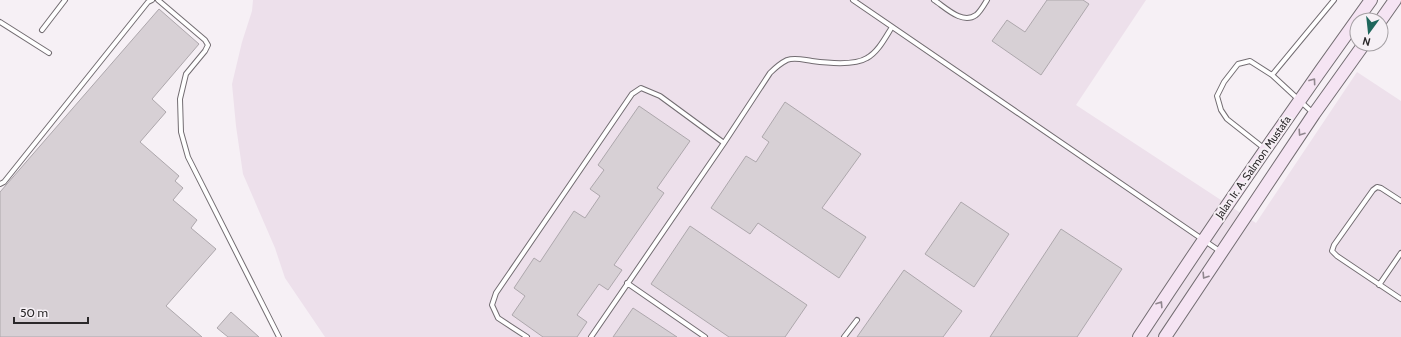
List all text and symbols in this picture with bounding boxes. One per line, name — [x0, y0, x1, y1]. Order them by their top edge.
north arrow — [1349, 12, 1389, 52]
text: N — [1361, 34, 1372, 49]
one-way arrow — [1308, 79, 1315, 86]
street label: Jalan Ir. A. Salmon Mustafa — [1212, 112, 1294, 222]
one-way arrow — [1298, 129, 1306, 136]
one-way arrow — [1202, 272, 1210, 279]
scale bar — [14, 299, 88, 325]
one-way arrow — [1156, 301, 1163, 308]
text: 50 m — [20, 305, 48, 320]

